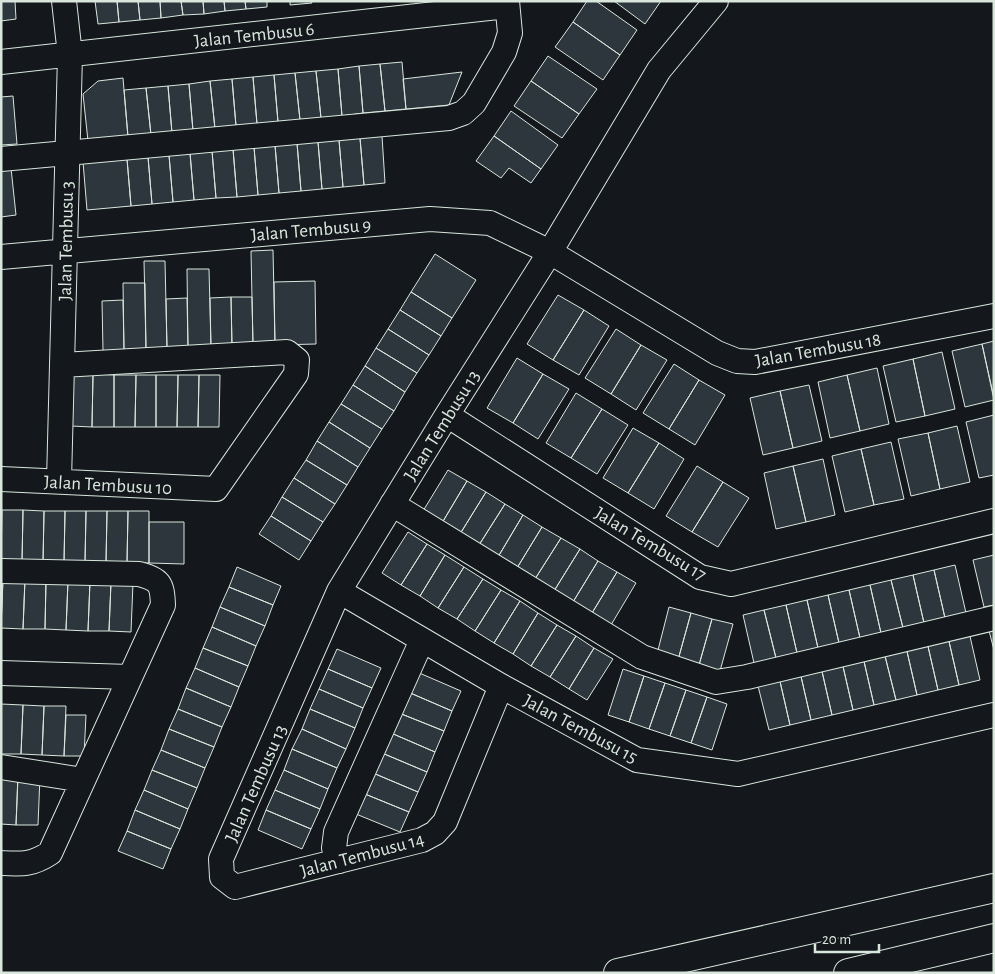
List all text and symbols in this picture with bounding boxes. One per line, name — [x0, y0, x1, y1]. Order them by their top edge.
street label: Jalan Tembusu 6 — [193, 20, 315, 51]
street label: Jalan Tembusu 3 — [56, 181, 77, 301]
street label: Jalan Tembusu 9 — [250, 216, 372, 245]
street label: Jalan Tembusu 18 — [754, 330, 883, 371]
street label: Jalan Tembusu 13 — [401, 367, 484, 484]
street label: Jalan Tembusu 10 — [43, 473, 173, 498]
street label: Jalan Tembusu 17 — [591, 504, 709, 585]
street label: Jalan Tembusu 15 — [520, 691, 641, 767]
street label: Jalan Tembusu 13 — [222, 722, 291, 845]
street label: Jalan Tembusu 14 — [298, 830, 426, 881]
scale bar — [815, 922, 879, 954]
text: 20 m — [822, 932, 851, 947]

